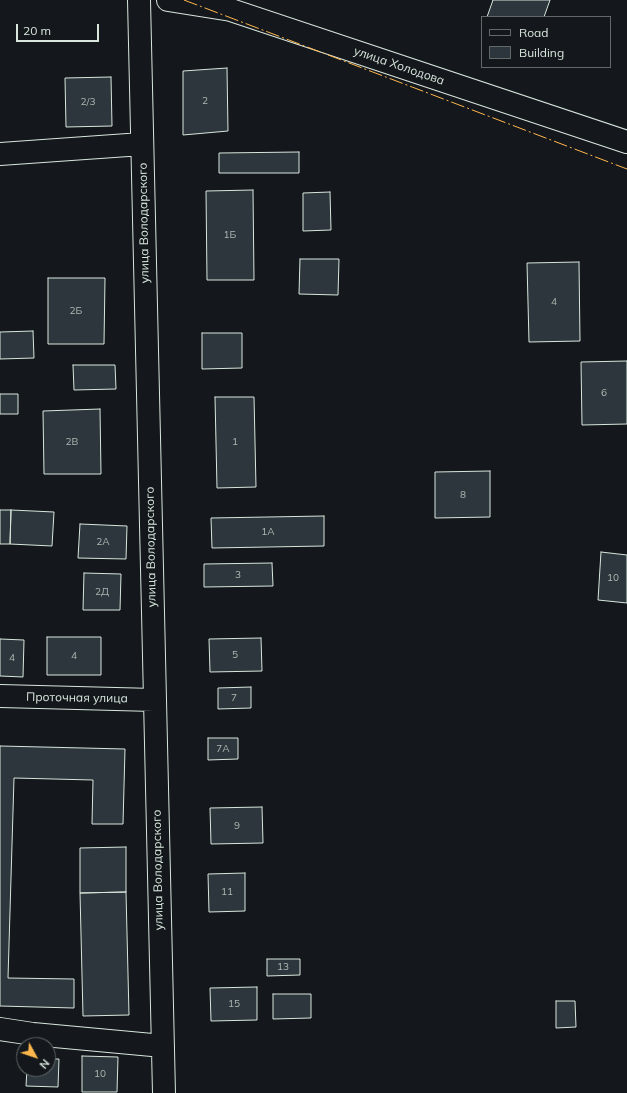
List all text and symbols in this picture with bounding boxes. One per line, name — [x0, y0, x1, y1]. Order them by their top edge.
scale bar — [18, 16, 101, 42]
legend — [481, 16, 611, 68]
text: 20 m — [23, 23, 51, 38]
text: Road — [519, 25, 548, 40]
street label: улица Холодова — [352, 44, 446, 88]
text: Building — [519, 45, 564, 60]
house number: 2 — [202, 95, 208, 107]
house number: 2/3 — [81, 96, 95, 108]
street label: улица Володарского — [136, 162, 152, 284]
house number: 1Б — [224, 229, 236, 241]
house number: 4 — [551, 296, 557, 308]
house number: 2Б — [70, 305, 82, 317]
house number: 6 — [601, 387, 607, 399]
house number: 2В — [66, 436, 78, 448]
house number: 1 — [232, 436, 238, 448]
street label: улица Володарского — [143, 486, 159, 608]
house number: 8 — [460, 489, 466, 501]
house number: 1А — [261, 526, 275, 538]
house number: 2А — [96, 536, 110, 548]
house number: 3 — [235, 569, 241, 581]
house number: 10 — [607, 572, 619, 584]
house number: 2Д — [95, 586, 109, 598]
house number: 5 — [232, 649, 238, 661]
house number: 4 — [71, 650, 77, 662]
house number: 4 — [9, 652, 15, 664]
street label: Проточная улица — [26, 690, 128, 706]
house number: 7 — [231, 692, 237, 704]
house number: 7А — [216, 743, 230, 755]
street label: улица Володарского — [150, 809, 166, 931]
house number: 9 — [234, 820, 240, 832]
house number: 11 — [221, 886, 233, 898]
house number: 13 — [277, 961, 289, 973]
house number: 15 — [228, 998, 240, 1010]
north arrow — [16, 1037, 56, 1077]
text: N — [36, 1056, 52, 1072]
house number: 10 — [94, 1068, 106, 1080]

